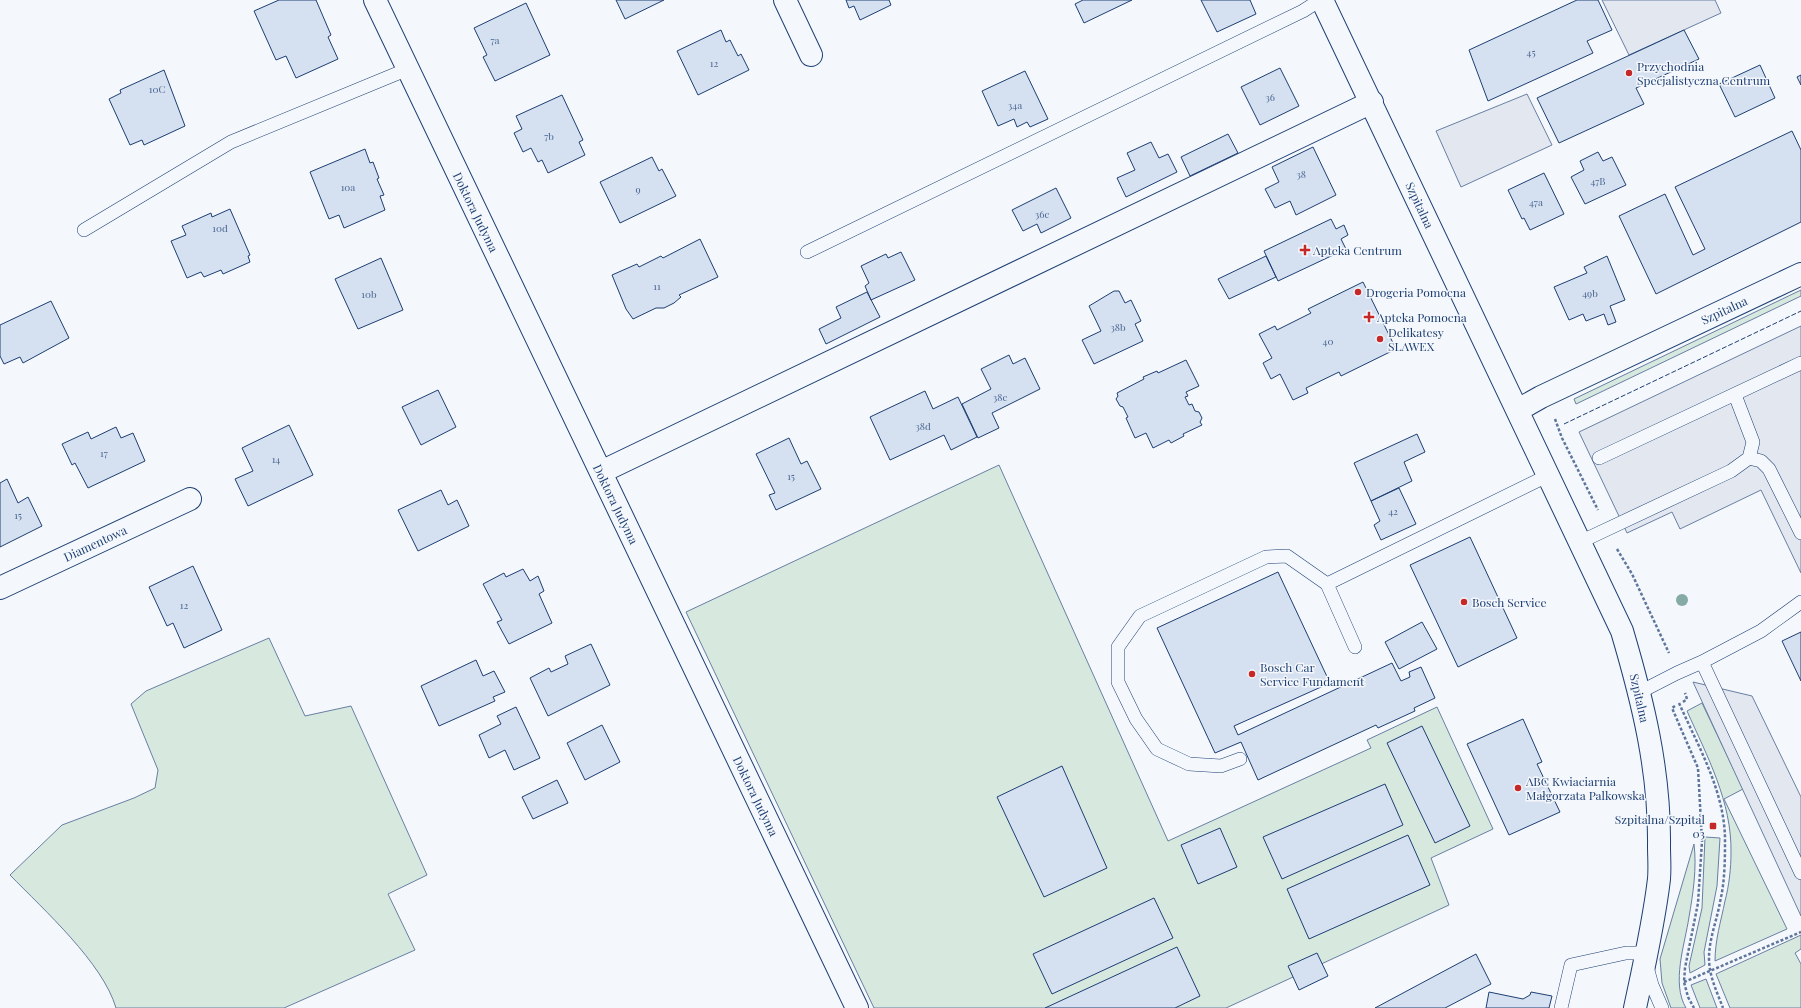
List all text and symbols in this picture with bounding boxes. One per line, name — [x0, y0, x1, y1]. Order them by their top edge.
house number: 7a — [490, 33, 500, 47]
house number: 45 — [1526, 45, 1536, 59]
house number: 12 — [710, 56, 718, 70]
place label: Przychodnia Specjalistyczna Centrum — [1637, 58, 1771, 88]
marker: Przychodnia Specjalistyczna Centrum — [1624, 68, 1634, 78]
house number: 10C — [149, 82, 165, 96]
house number: 36 — [1265, 90, 1275, 104]
house number: 34a — [1008, 98, 1022, 112]
house number: 7b — [544, 129, 554, 143]
house number: 38 — [1296, 167, 1306, 181]
street label: Doktora Judyma — [450, 169, 502, 255]
house number: 47B — [1590, 174, 1606, 188]
street label: Szpitalna — [1402, 179, 1438, 231]
house number: 10a — [341, 180, 355, 194]
house number: 9 — [635, 182, 641, 196]
house number: 47a — [1529, 195, 1543, 209]
house number: 36c — [1035, 207, 1049, 221]
house number: 10d — [212, 221, 228, 235]
place label: Apteka Centrum — [1312, 242, 1402, 258]
marker: Apteka Centrum — [1300, 245, 1310, 255]
house number: 11 — [653, 279, 661, 293]
place label: Drogeria Pomocna — [1366, 284, 1466, 300]
house number: 49b — [1582, 286, 1598, 300]
house number: 10b — [361, 287, 377, 301]
marker: Drogeria Pomocna — [1353, 287, 1363, 297]
street label: Szpitalna — [1698, 292, 1750, 328]
place label: Apteka Pomocna — [1376, 309, 1467, 325]
marker: Apteka Pomocna — [1364, 312, 1374, 322]
house number: 38b — [1110, 320, 1126, 334]
place label: Delikatesy SLAWEX — [1388, 324, 1444, 354]
house number: 40 — [1323, 334, 1333, 348]
marker: Delikatesy SLAWEX — [1375, 334, 1385, 344]
house number: 38c — [993, 390, 1007, 404]
house number: 38d — [915, 419, 931, 433]
house number: 17 — [100, 446, 108, 460]
house number: 14 — [272, 452, 280, 466]
street label: Doktora Judyma — [590, 461, 642, 547]
house number: 15 — [787, 469, 795, 483]
house number: 42 — [1388, 504, 1398, 518]
house number: 15 — [14, 508, 22, 522]
street label: Diamentowa — [61, 521, 129, 565]
place label: Bosch Service — [1472, 594, 1546, 610]
marker: Bosch Service — [1459, 597, 1469, 607]
house number: 12 — [180, 598, 188, 612]
place label: Bosch Car Service Fundament — [1260, 659, 1365, 689]
marker: Bosch Car Service Fundament — [1247, 669, 1257, 679]
street label: Szpitalna — [1627, 672, 1653, 724]
street label: Doktora Judyma — [730, 753, 782, 839]
place label: ABC Kwiaciarnia Małgorzata Palkowska — [1525, 773, 1645, 803]
marker: ABC Kwiaciarnia Małgorzata Palkowska — [1513, 783, 1523, 793]
place label: Szpitalna/Szpital 03 — [1615, 811, 1706, 841]
marker: Szpitalna/Szpital 03 — [1708, 821, 1718, 831]

